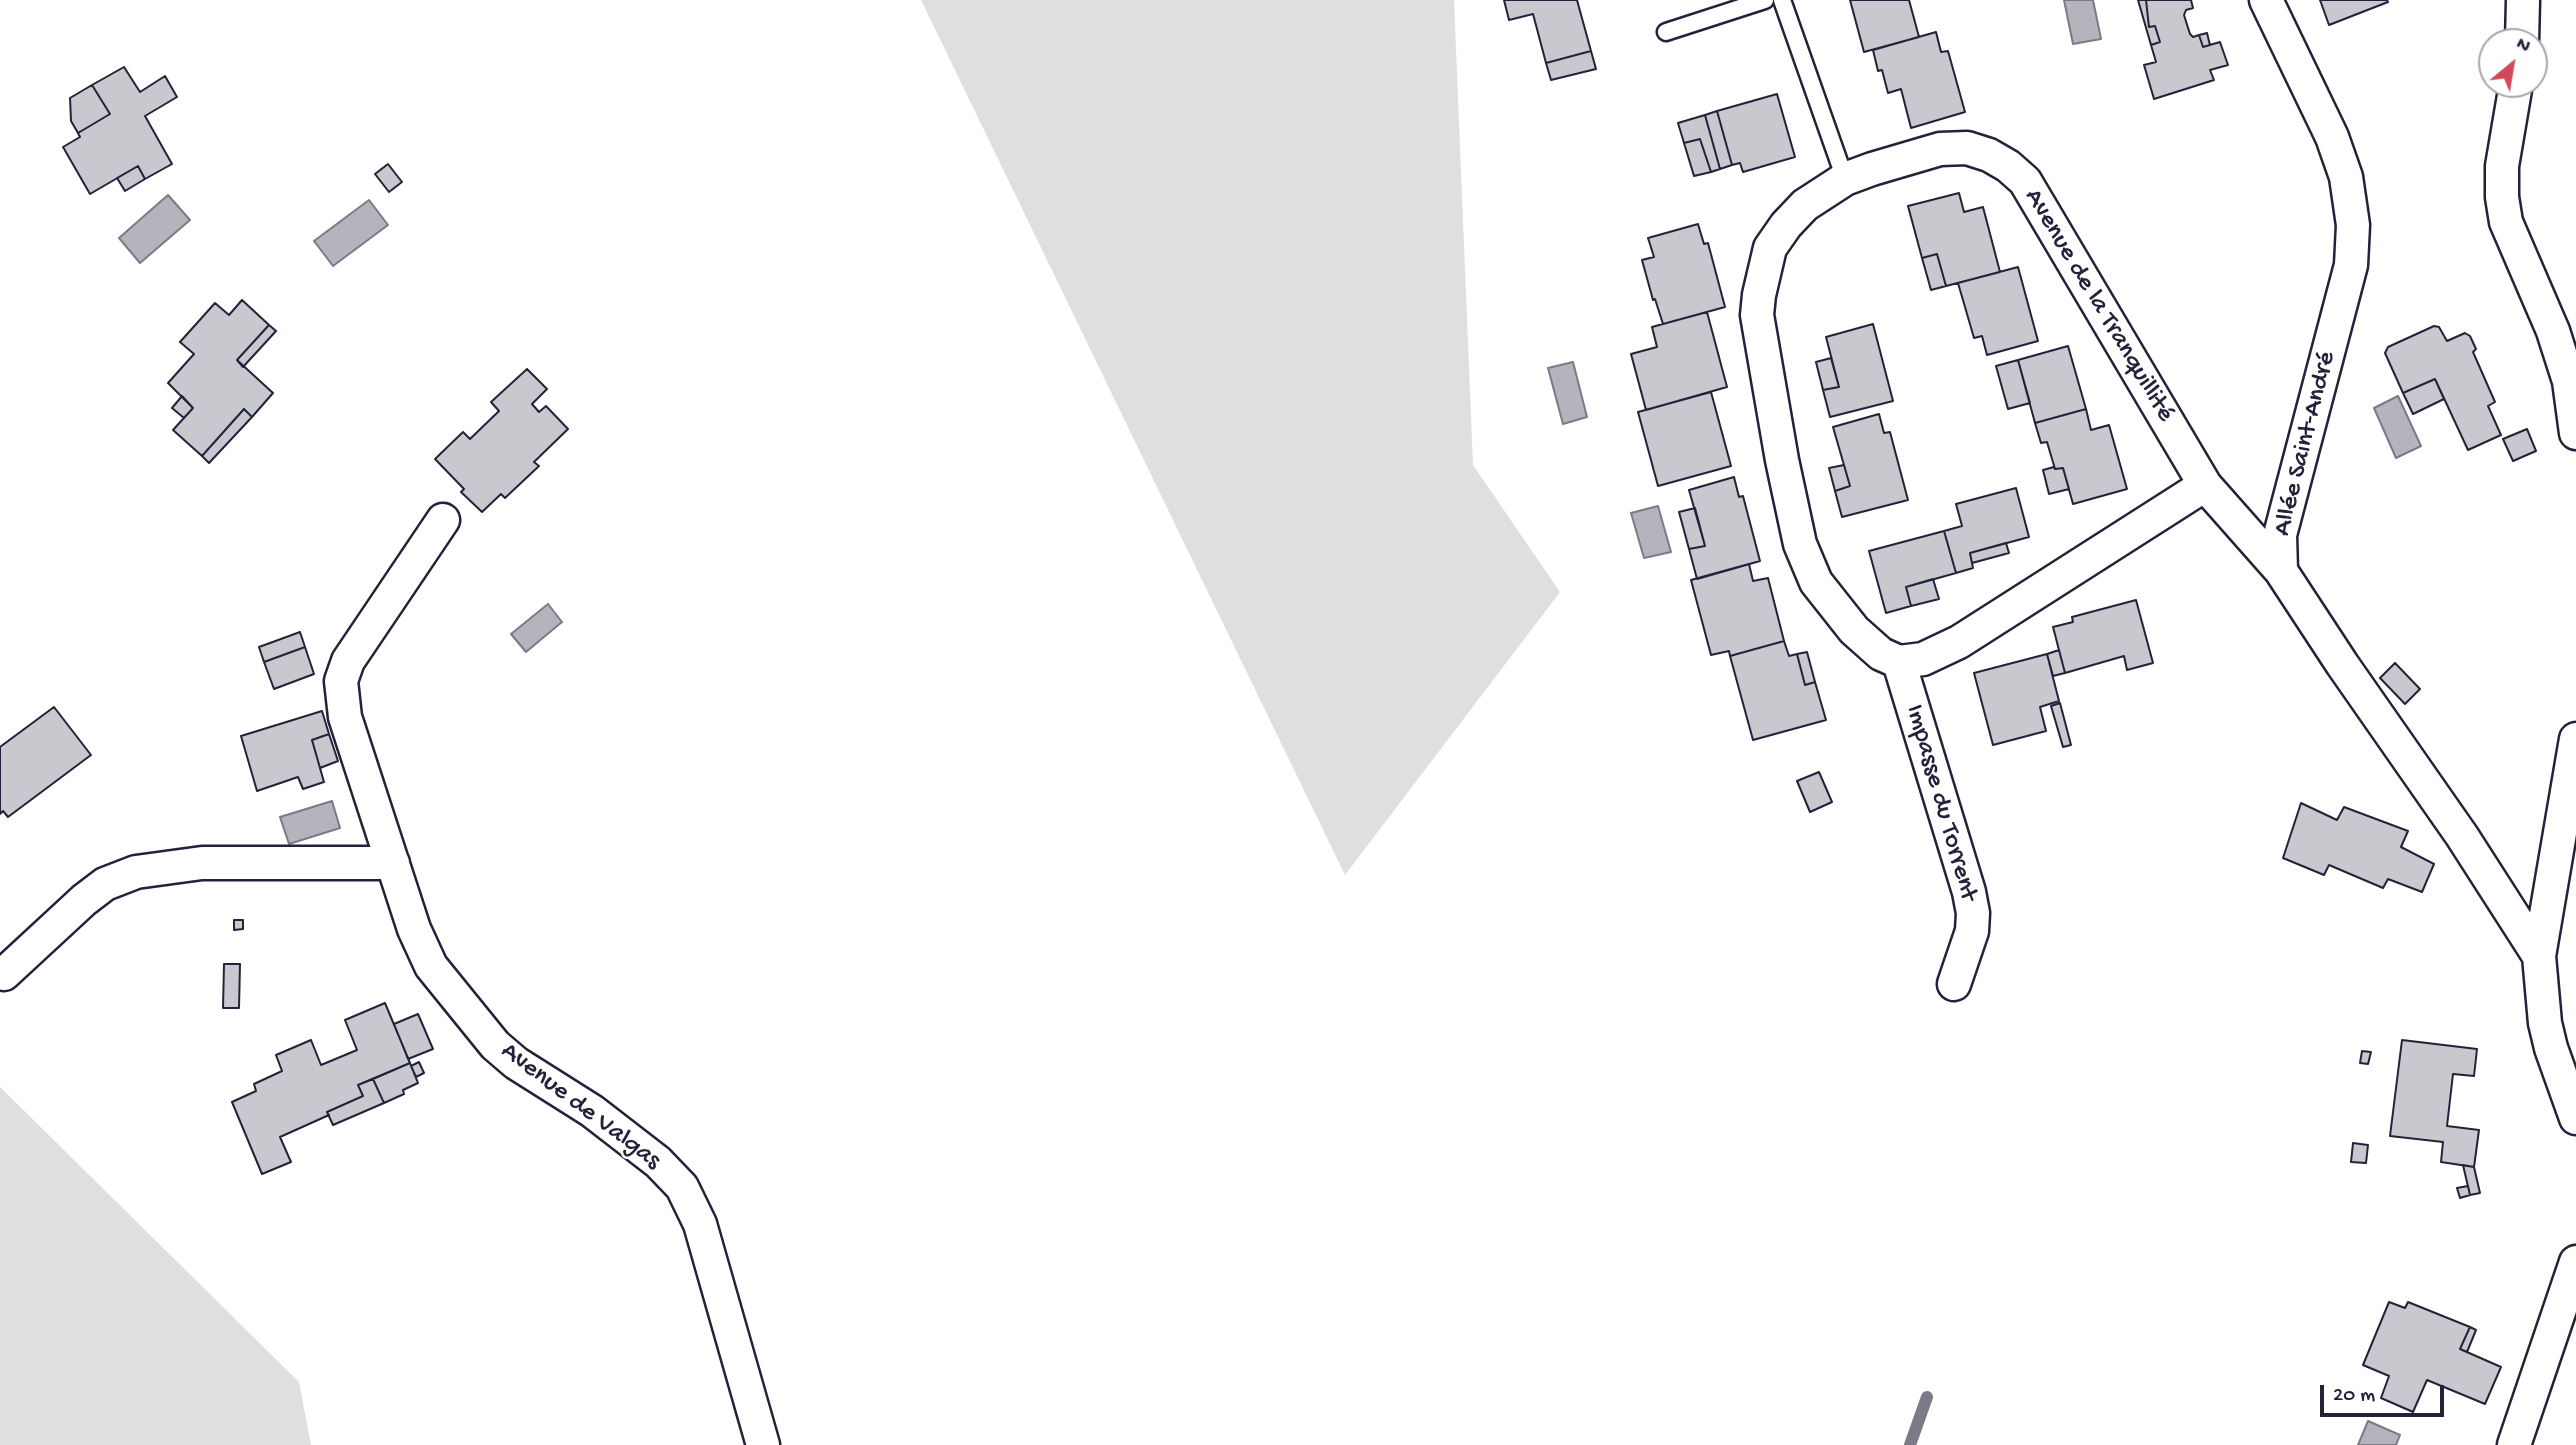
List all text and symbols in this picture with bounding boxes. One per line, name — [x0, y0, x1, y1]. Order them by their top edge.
north arrow — [2478, 28, 2548, 98]
text: N — [2512, 33, 2534, 59]
street label: Avenue de la Tranquillité — [2016, 184, 2180, 428]
street label: Allée Saint-André — [2268, 349, 2344, 539]
street label: Impasse du Torrent — [1897, 701, 1983, 905]
street label: Avenue de Valgas — [494, 1037, 666, 1177]
scale bar — [2324, 1372, 2448, 1416]
text: 20 m — [2333, 1384, 2375, 1409]

